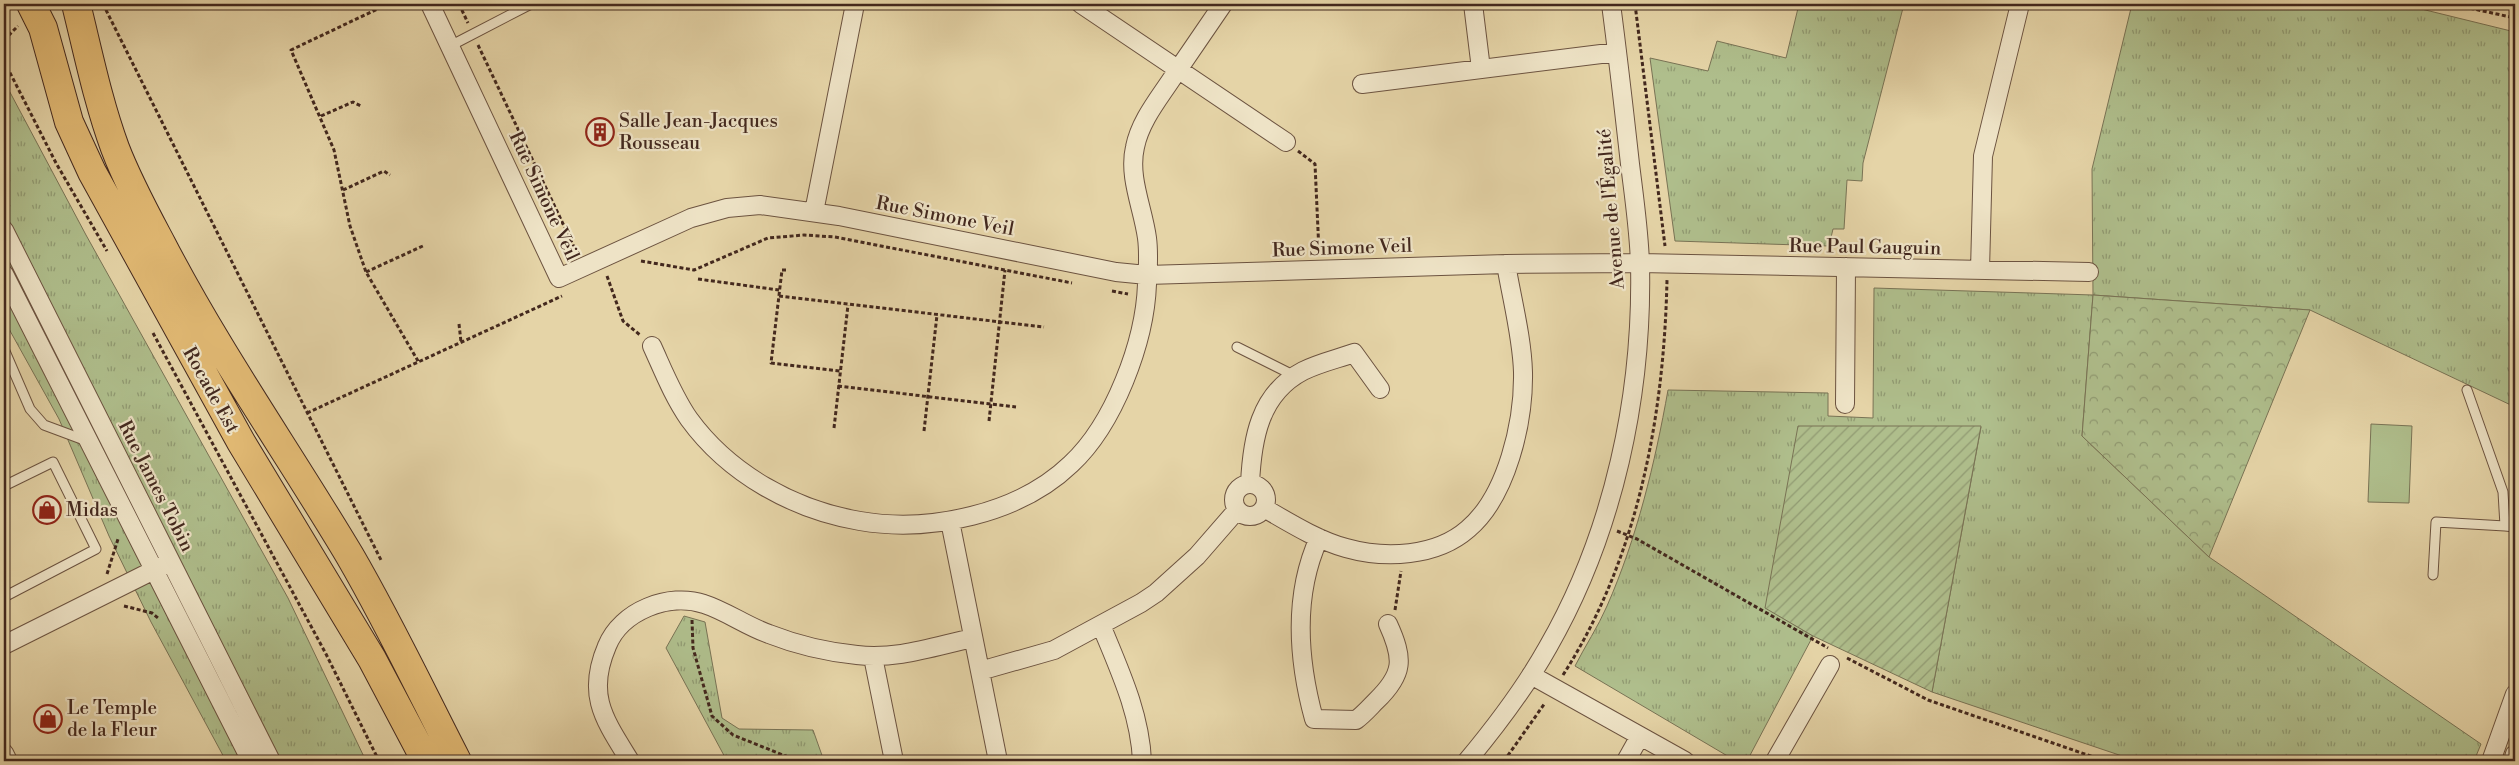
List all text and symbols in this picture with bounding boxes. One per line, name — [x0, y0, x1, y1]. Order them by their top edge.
place label: Salle Jean-Jacques Rousseau — [619, 109, 778, 155]
building icon: Salle Jean-Jacques Rousseau — [585, 117, 615, 147]
street label: Rue Simone Veil — [503, 127, 585, 265]
street label: Avenue de l'Égalité — [1591, 128, 1630, 291]
street label: Rue Simone Veil — [874, 191, 1016, 241]
street label: Rue Simone Veil — [1271, 234, 1413, 262]
street label: Rue Paul Gauguin — [1789, 234, 1941, 260]
street label: Rocade Est — [177, 342, 245, 438]
street label: Rue James Tobin — [113, 416, 199, 556]
shop icon: Midas — [32, 495, 62, 525]
place label: Midas — [66, 498, 118, 522]
place label: Le Temple de la Fleur — [67, 696, 157, 742]
shop icon: Le Temple de la Fleur — [33, 704, 63, 734]

